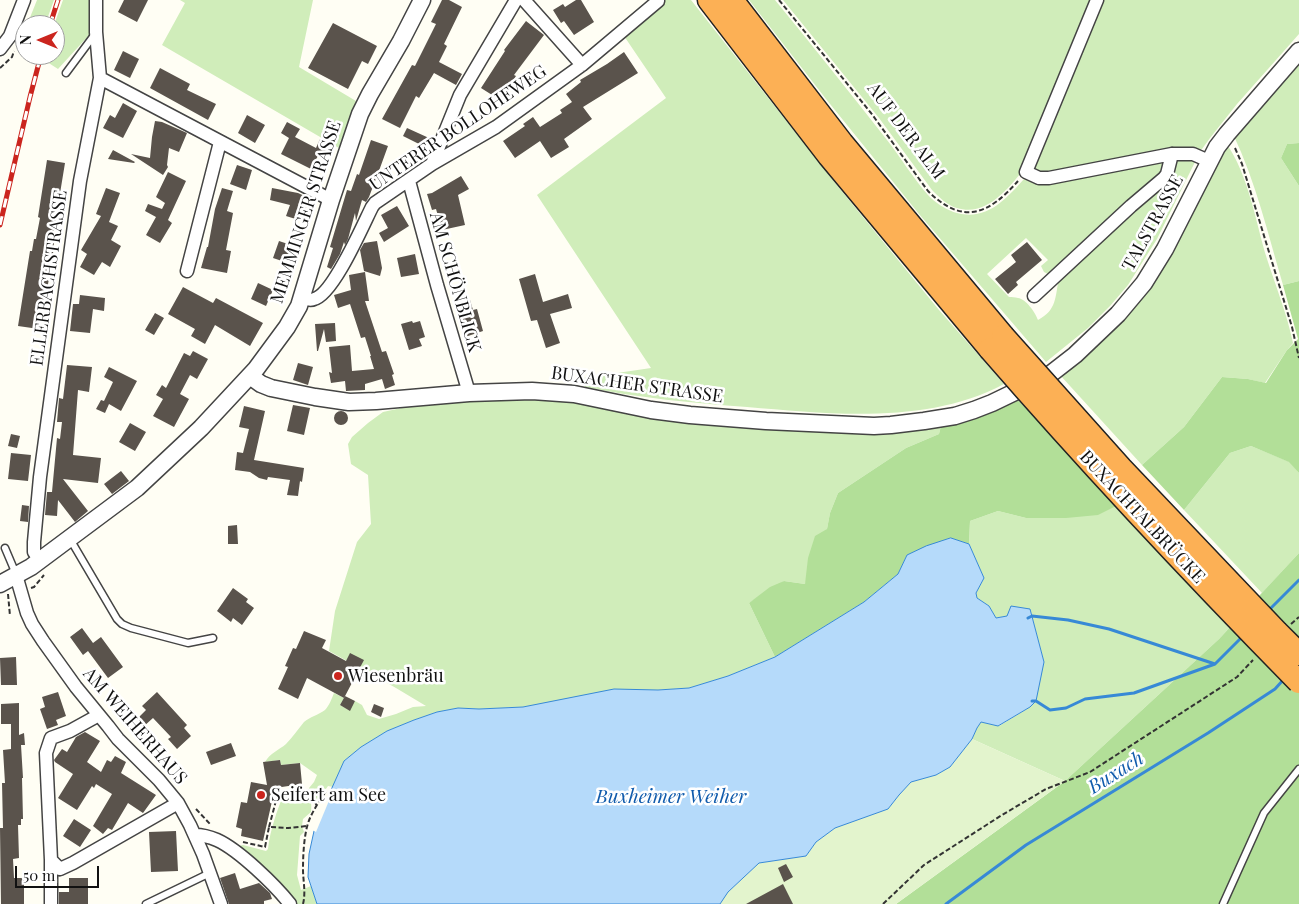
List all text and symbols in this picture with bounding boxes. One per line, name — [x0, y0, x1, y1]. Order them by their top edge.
north arrow — [15, 15, 65, 65]
text: N — [16, 35, 35, 45]
street label: UNTERER BOLLOHEWEG — [365, 61, 551, 195]
street label: AUF DER ALM — [863, 78, 949, 184]
street label: MEMMINGER STRASSE — [266, 118, 346, 306]
street label: TALSTRASSE — [1118, 171, 1188, 275]
street label: ELLERBACHSTRASSE — [26, 189, 72, 367]
street label: AM SCHÖNBLICK — [425, 210, 485, 354]
street label: BUXACHER STRASSE — [550, 362, 724, 408]
street label: BUXACHTALBRÜCKE — [1075, 446, 1209, 588]
street label: AM WEIHERHAUS — [78, 663, 192, 789]
place label: Wiesenbräu — [348, 665, 444, 687]
marker: Wiesenbräu — [332, 670, 344, 682]
water label: Buxach — [1084, 747, 1148, 799]
place label: Seifert am See — [271, 784, 386, 806]
water label: Buxheimer Weiher — [596, 786, 746, 808]
marker: Seifert am See — [255, 789, 267, 801]
scale bar — [18, 856, 101, 888]
text: 50 m — [23, 865, 55, 885]

